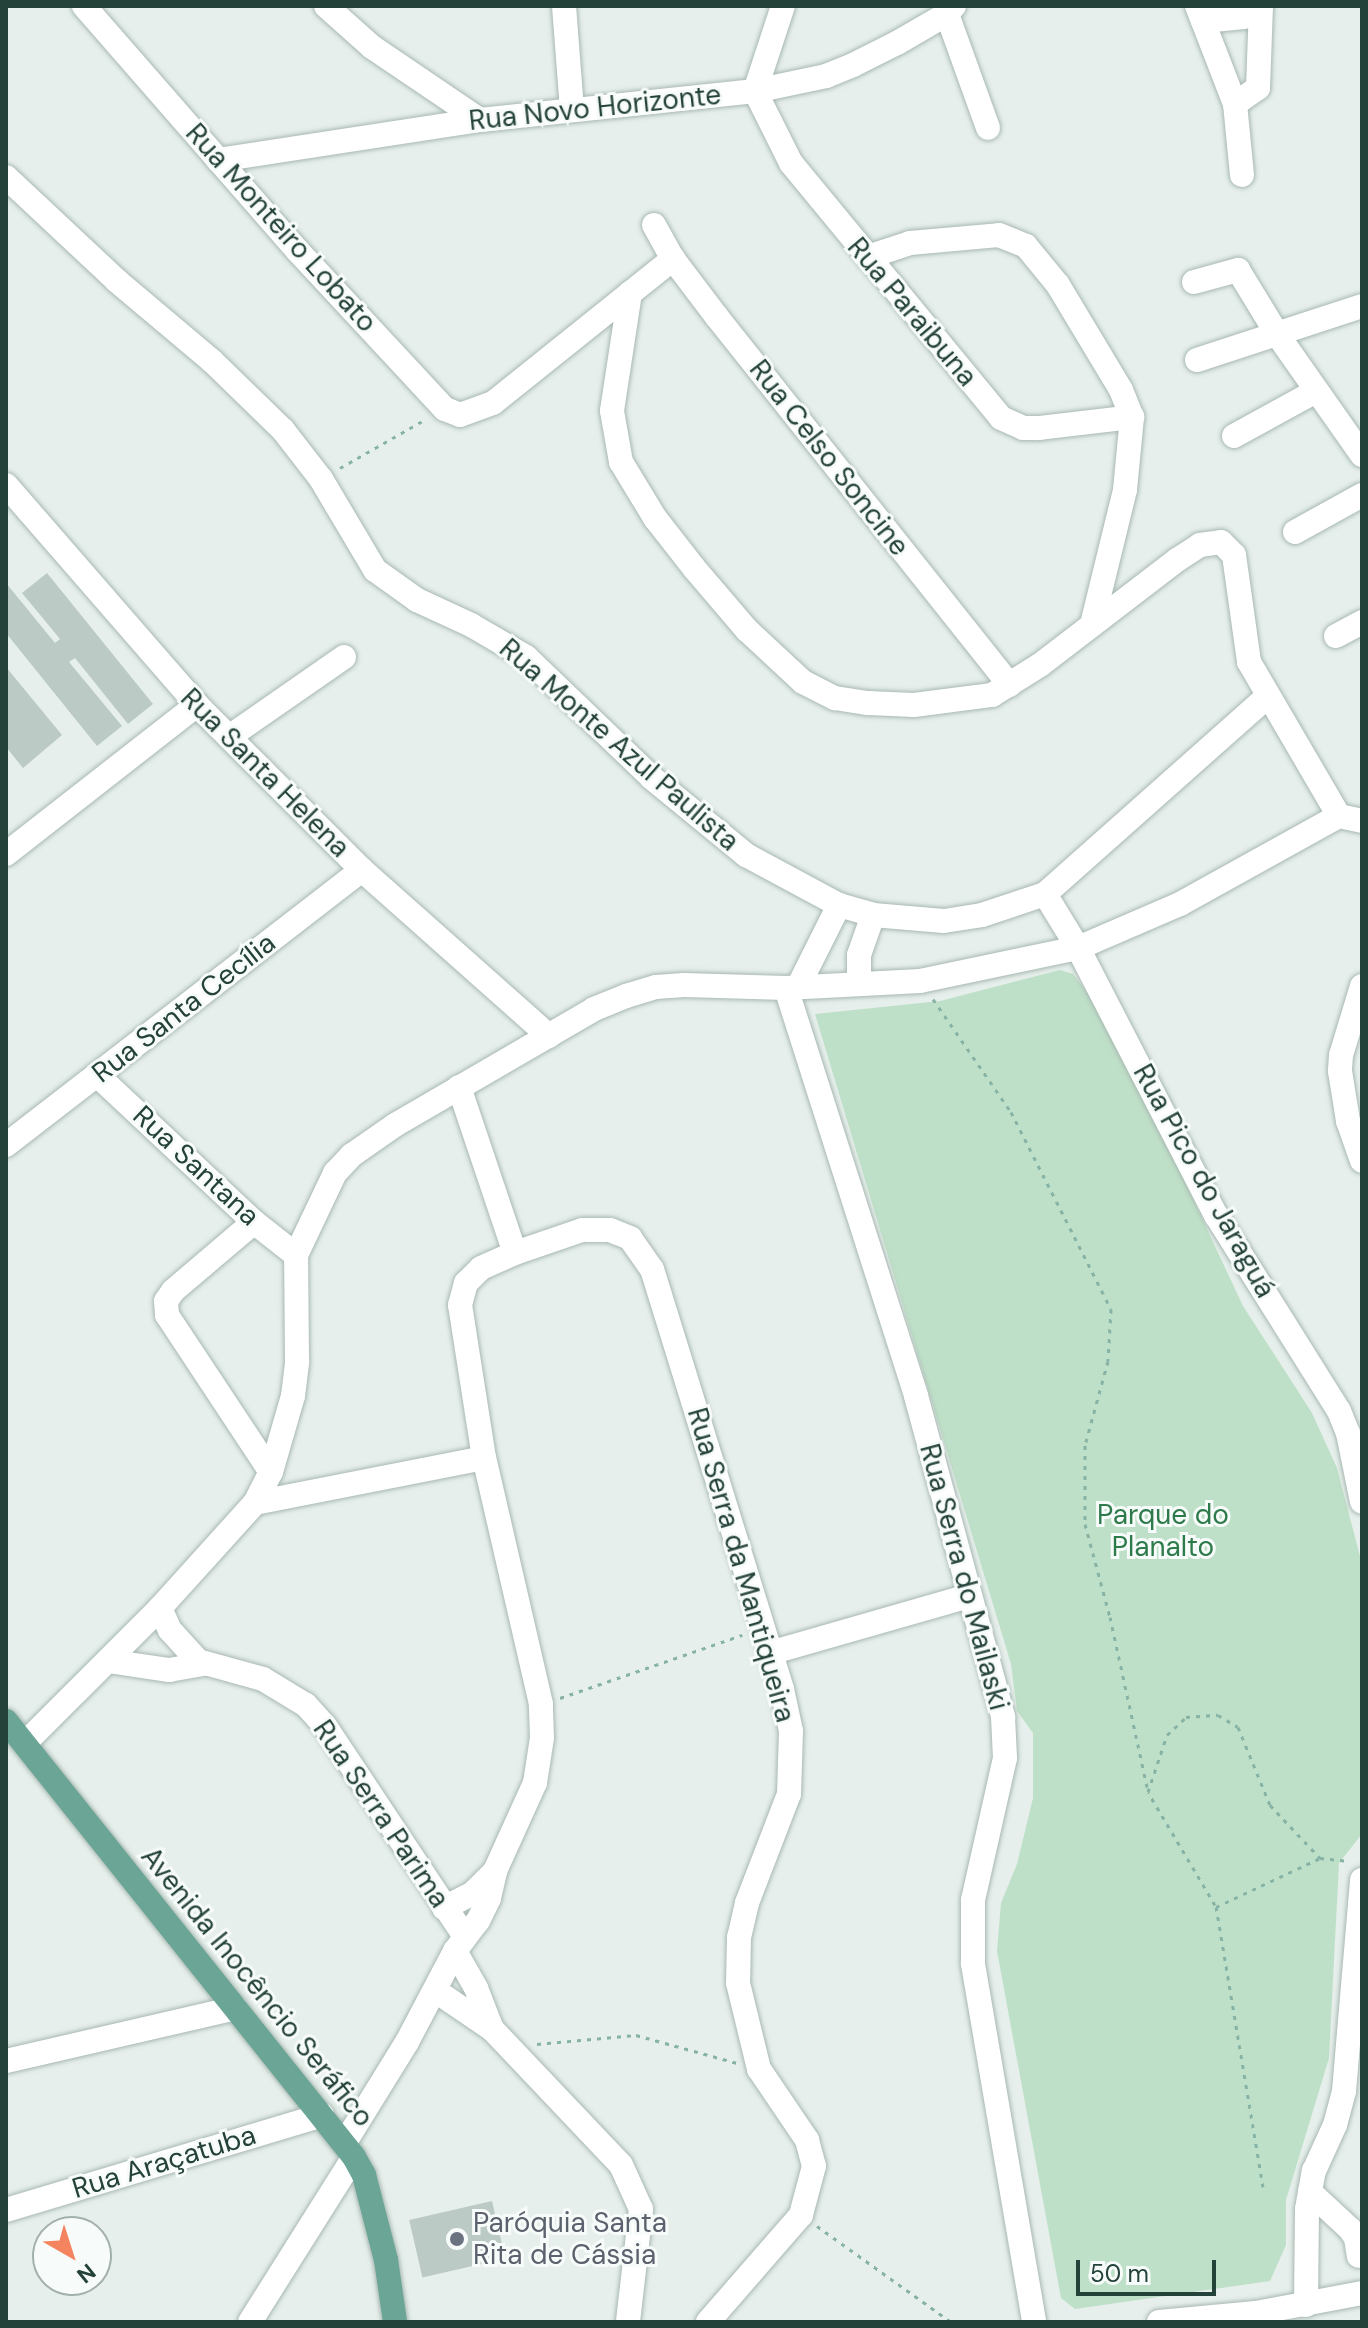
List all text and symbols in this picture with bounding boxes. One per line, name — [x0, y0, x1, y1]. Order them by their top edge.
street label: Rua Novo Horizonte — [467, 78, 723, 138]
street label: Rua Monteiro Lobato — [179, 117, 383, 339]
street label: Rua Paraibuna — [840, 231, 984, 393]
street label: Rua Celso Soncine — [742, 353, 916, 563]
street label: Rua Monte Azul Paulista — [492, 632, 746, 858]
street label: Rua Santa Helena — [174, 682, 356, 864]
street label: Rua Santa Cecília — [86, 926, 282, 1090]
street label: Rua Pico do Jaraguá — [1126, 1058, 1282, 1304]
street label: Rua Santana — [126, 1099, 266, 1233]
street label: Rua Serra da Mantiqueira — [680, 1404, 802, 1726]
street label: Rua Serra do Mailaski — [912, 1440, 1016, 1714]
park label: Parque do Planalto — [1097, 1498, 1229, 1564]
street label: Rua Serra Parima — [306, 1714, 456, 1914]
street label: Avenida Inocêncio Seráfico — [134, 1840, 380, 2134]
street label: Rua Araçatuba — [68, 2118, 260, 2206]
place label: Paróquia Santa Rita de Cássia — [473, 2206, 667, 2272]
north arrow — [32, 2216, 112, 2296]
marker: Paróquia Santa Rita de Cássia — [448, 2230, 466, 2248]
scale bar — [1080, 2244, 1220, 2294]
text: N — [71, 2257, 102, 2290]
text: 50 m — [1090, 2258, 1149, 2289]

